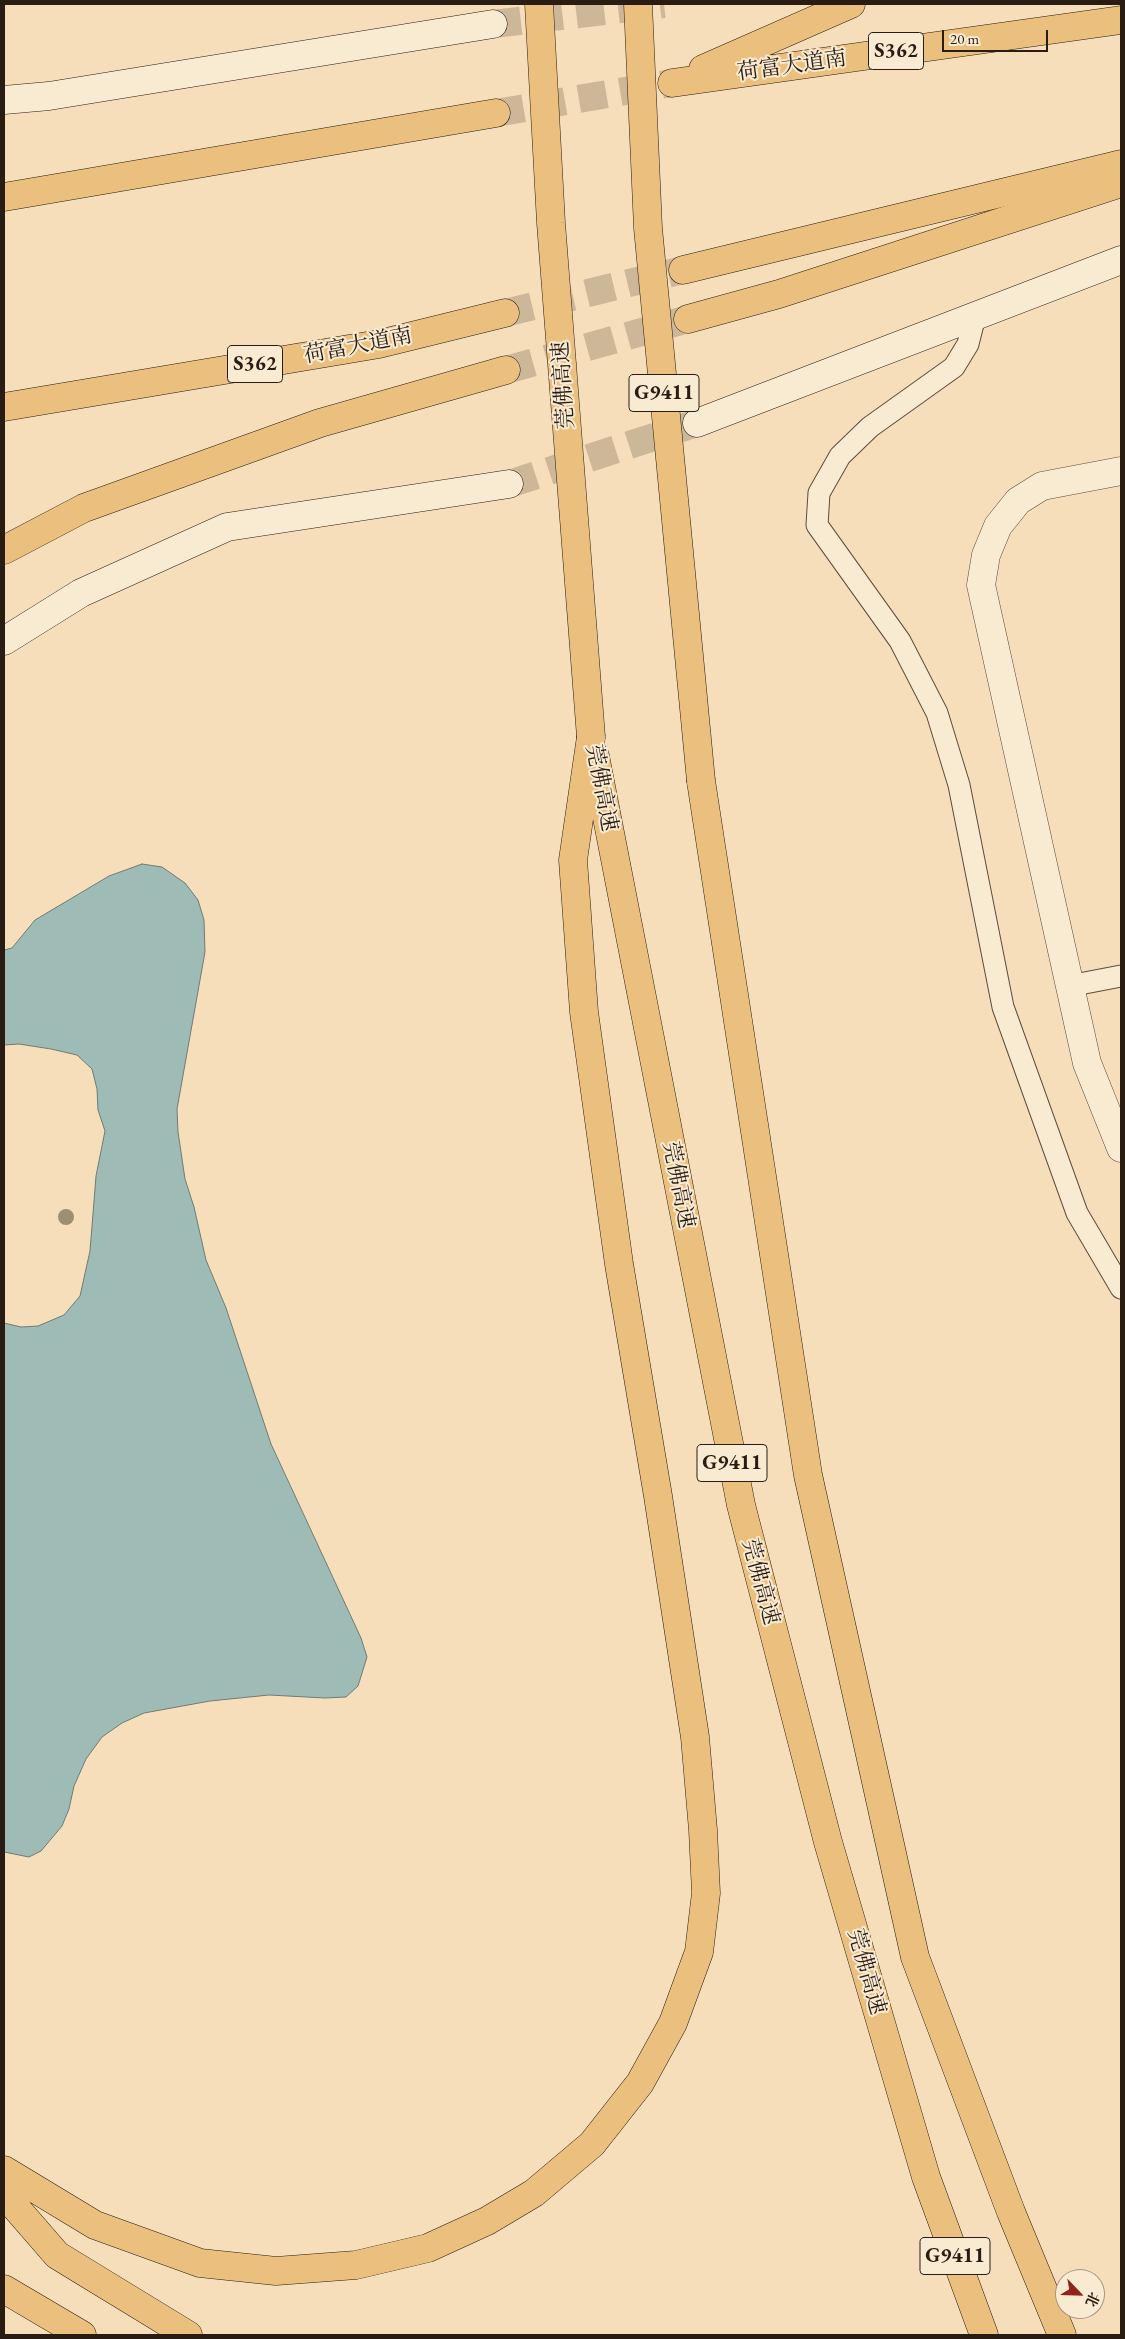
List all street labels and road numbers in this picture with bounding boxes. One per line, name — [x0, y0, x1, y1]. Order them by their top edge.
road number: S362 — [868, 32, 924, 70]
street label: 荷富大道南 — [736, 45, 848, 87]
street label: 荷富大道南 — [301, 323, 415, 369]
street label: 莞佛高速 — [548, 340, 580, 430]
road number: S362 — [228, 346, 282, 382]
road number: G9411 — [629, 374, 699, 412]
street label: 莞佛高速 — [580, 742, 622, 834]
street label: 莞佛高速 — [657, 1139, 699, 1231]
road number: G9411 — [697, 1445, 767, 1482]
street label: 莞佛高速 — [736, 1536, 784, 1628]
street label: 莞佛高速 — [841, 1926, 891, 2018]
road number: G9411 — [920, 2238, 990, 2274]

